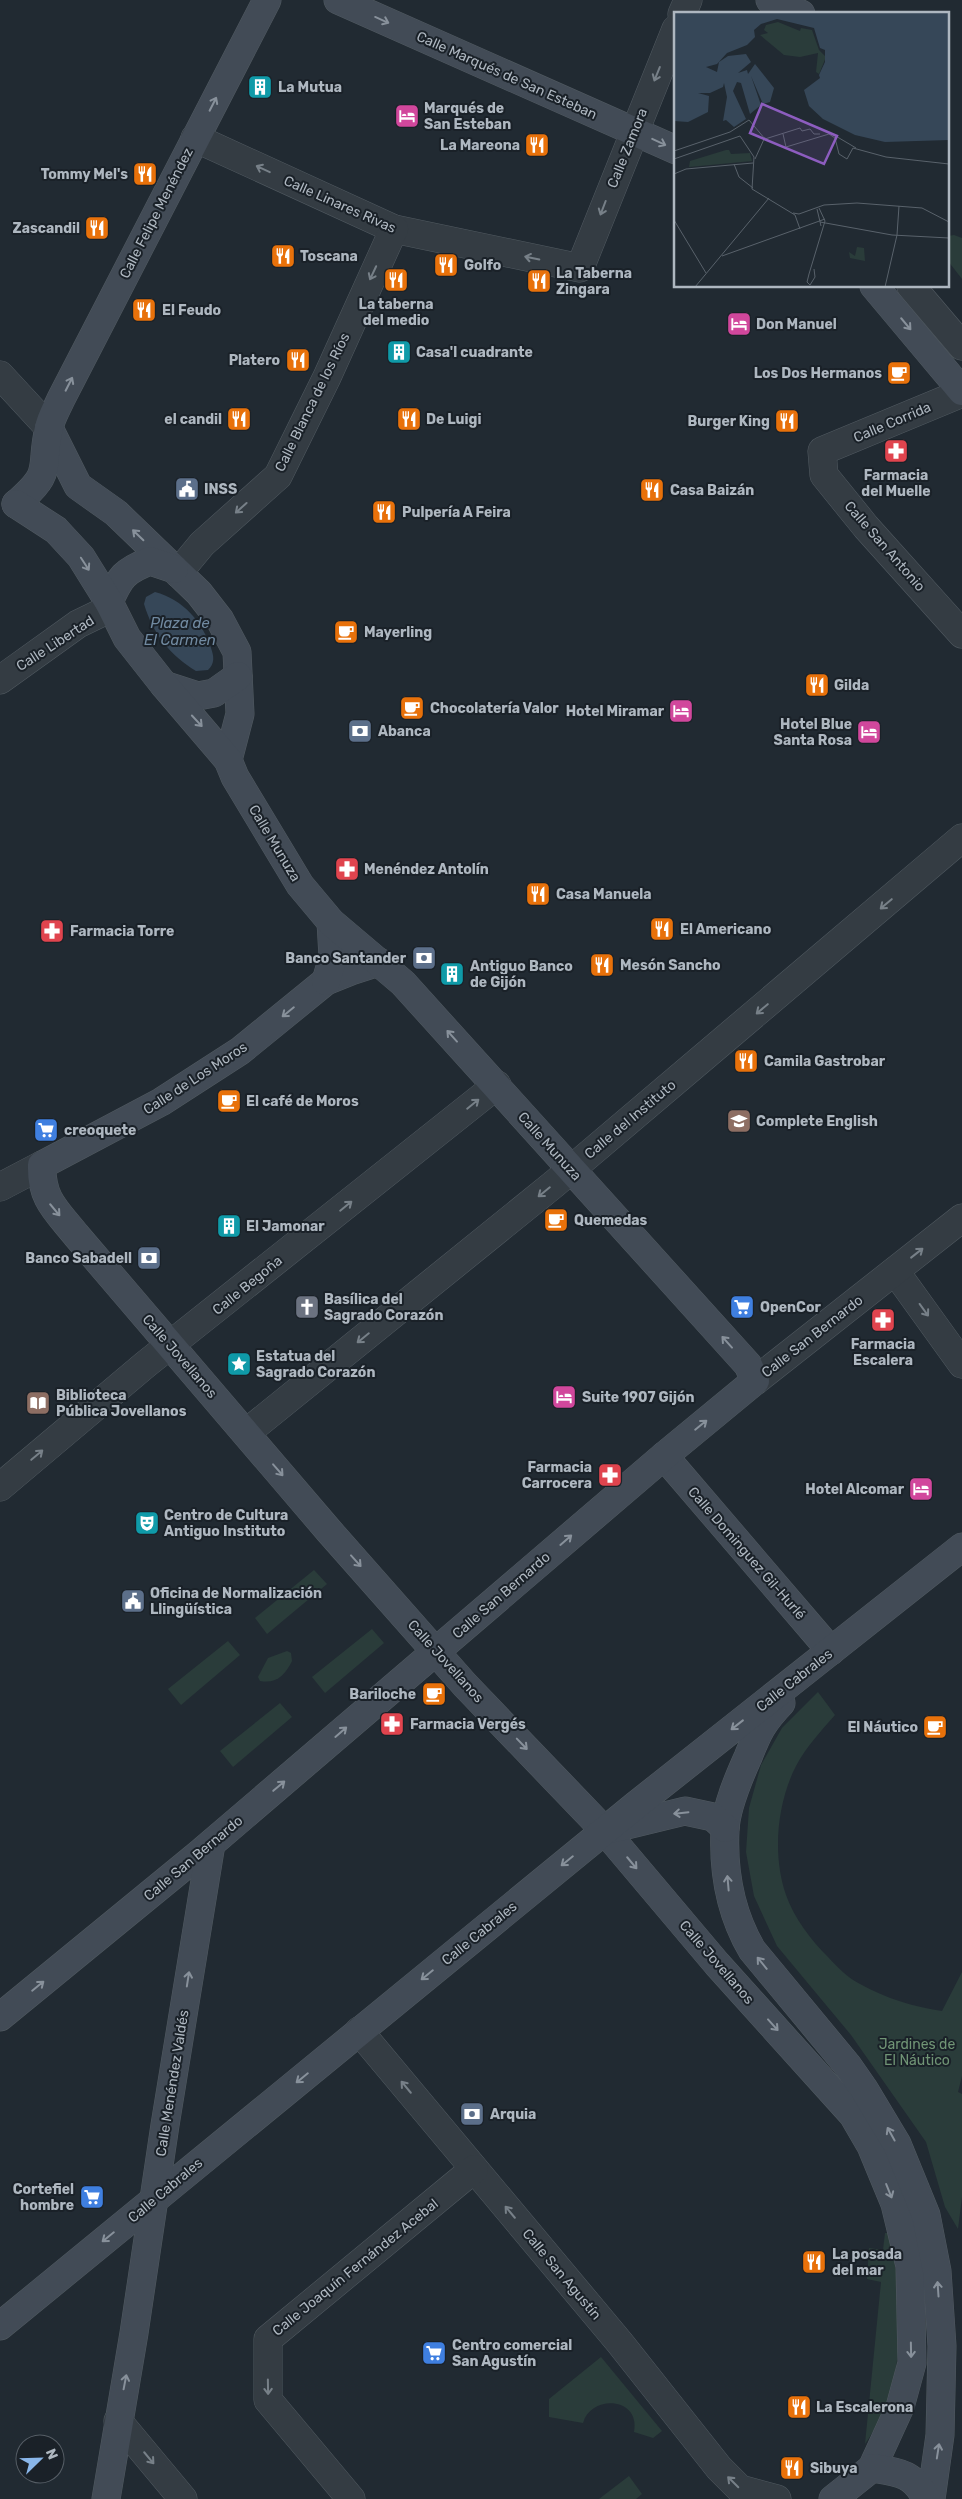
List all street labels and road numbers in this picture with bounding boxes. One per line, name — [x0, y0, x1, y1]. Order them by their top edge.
street label: Calle Marqués de San Esteban — [414, 28, 600, 122]
street label: Calle Zamora — [604, 106, 651, 191]
street label: Calle Felipe Menéndez — [116, 145, 197, 281]
street label: Calle Linares Rivas — [281, 172, 399, 237]
street label: Calle Blanca de los Ríos — [271, 330, 353, 474]
street label: Calle Corrida — [851, 399, 934, 446]
street label: Calle San Antonio — [841, 498, 929, 595]
street label: Calle Libertad — [13, 612, 97, 675]
street label: Calle Munuza — [245, 802, 304, 885]
street label: Calle de Los Moros — [140, 1038, 250, 1118]
street label: Calle del Instituto — [581, 1076, 679, 1162]
street label: Calle Munuza — [514, 1109, 585, 1184]
street label: Calle Begoña — [209, 1252, 286, 1319]
street label: Calle San Bernardo — [758, 1292, 866, 1381]
street label: Calle Jovellanos — [139, 1311, 221, 1402]
street label: Calle Dominguez Gil-Hurlé — [684, 1483, 809, 1623]
street label: Calle San Bernardo — [449, 1548, 554, 1642]
street label: Calle Jovellanos — [404, 1617, 487, 1706]
street label: Calle Cabrales — [753, 1645, 836, 1715]
street label: Calle San Bernardo — [140, 1812, 246, 1905]
street label: Calle Cabrales — [438, 1898, 520, 1969]
street label: Calle Jovellanos — [676, 1917, 758, 2008]
street label: Calle Menéndez Valdés — [153, 2009, 192, 2158]
street label: Calle Cabrales — [125, 2154, 206, 2226]
street label: Calle Joaquín Fernández Acebal — [269, 2195, 442, 2340]
street label: Calle San Agustín — [519, 2225, 605, 2323]

